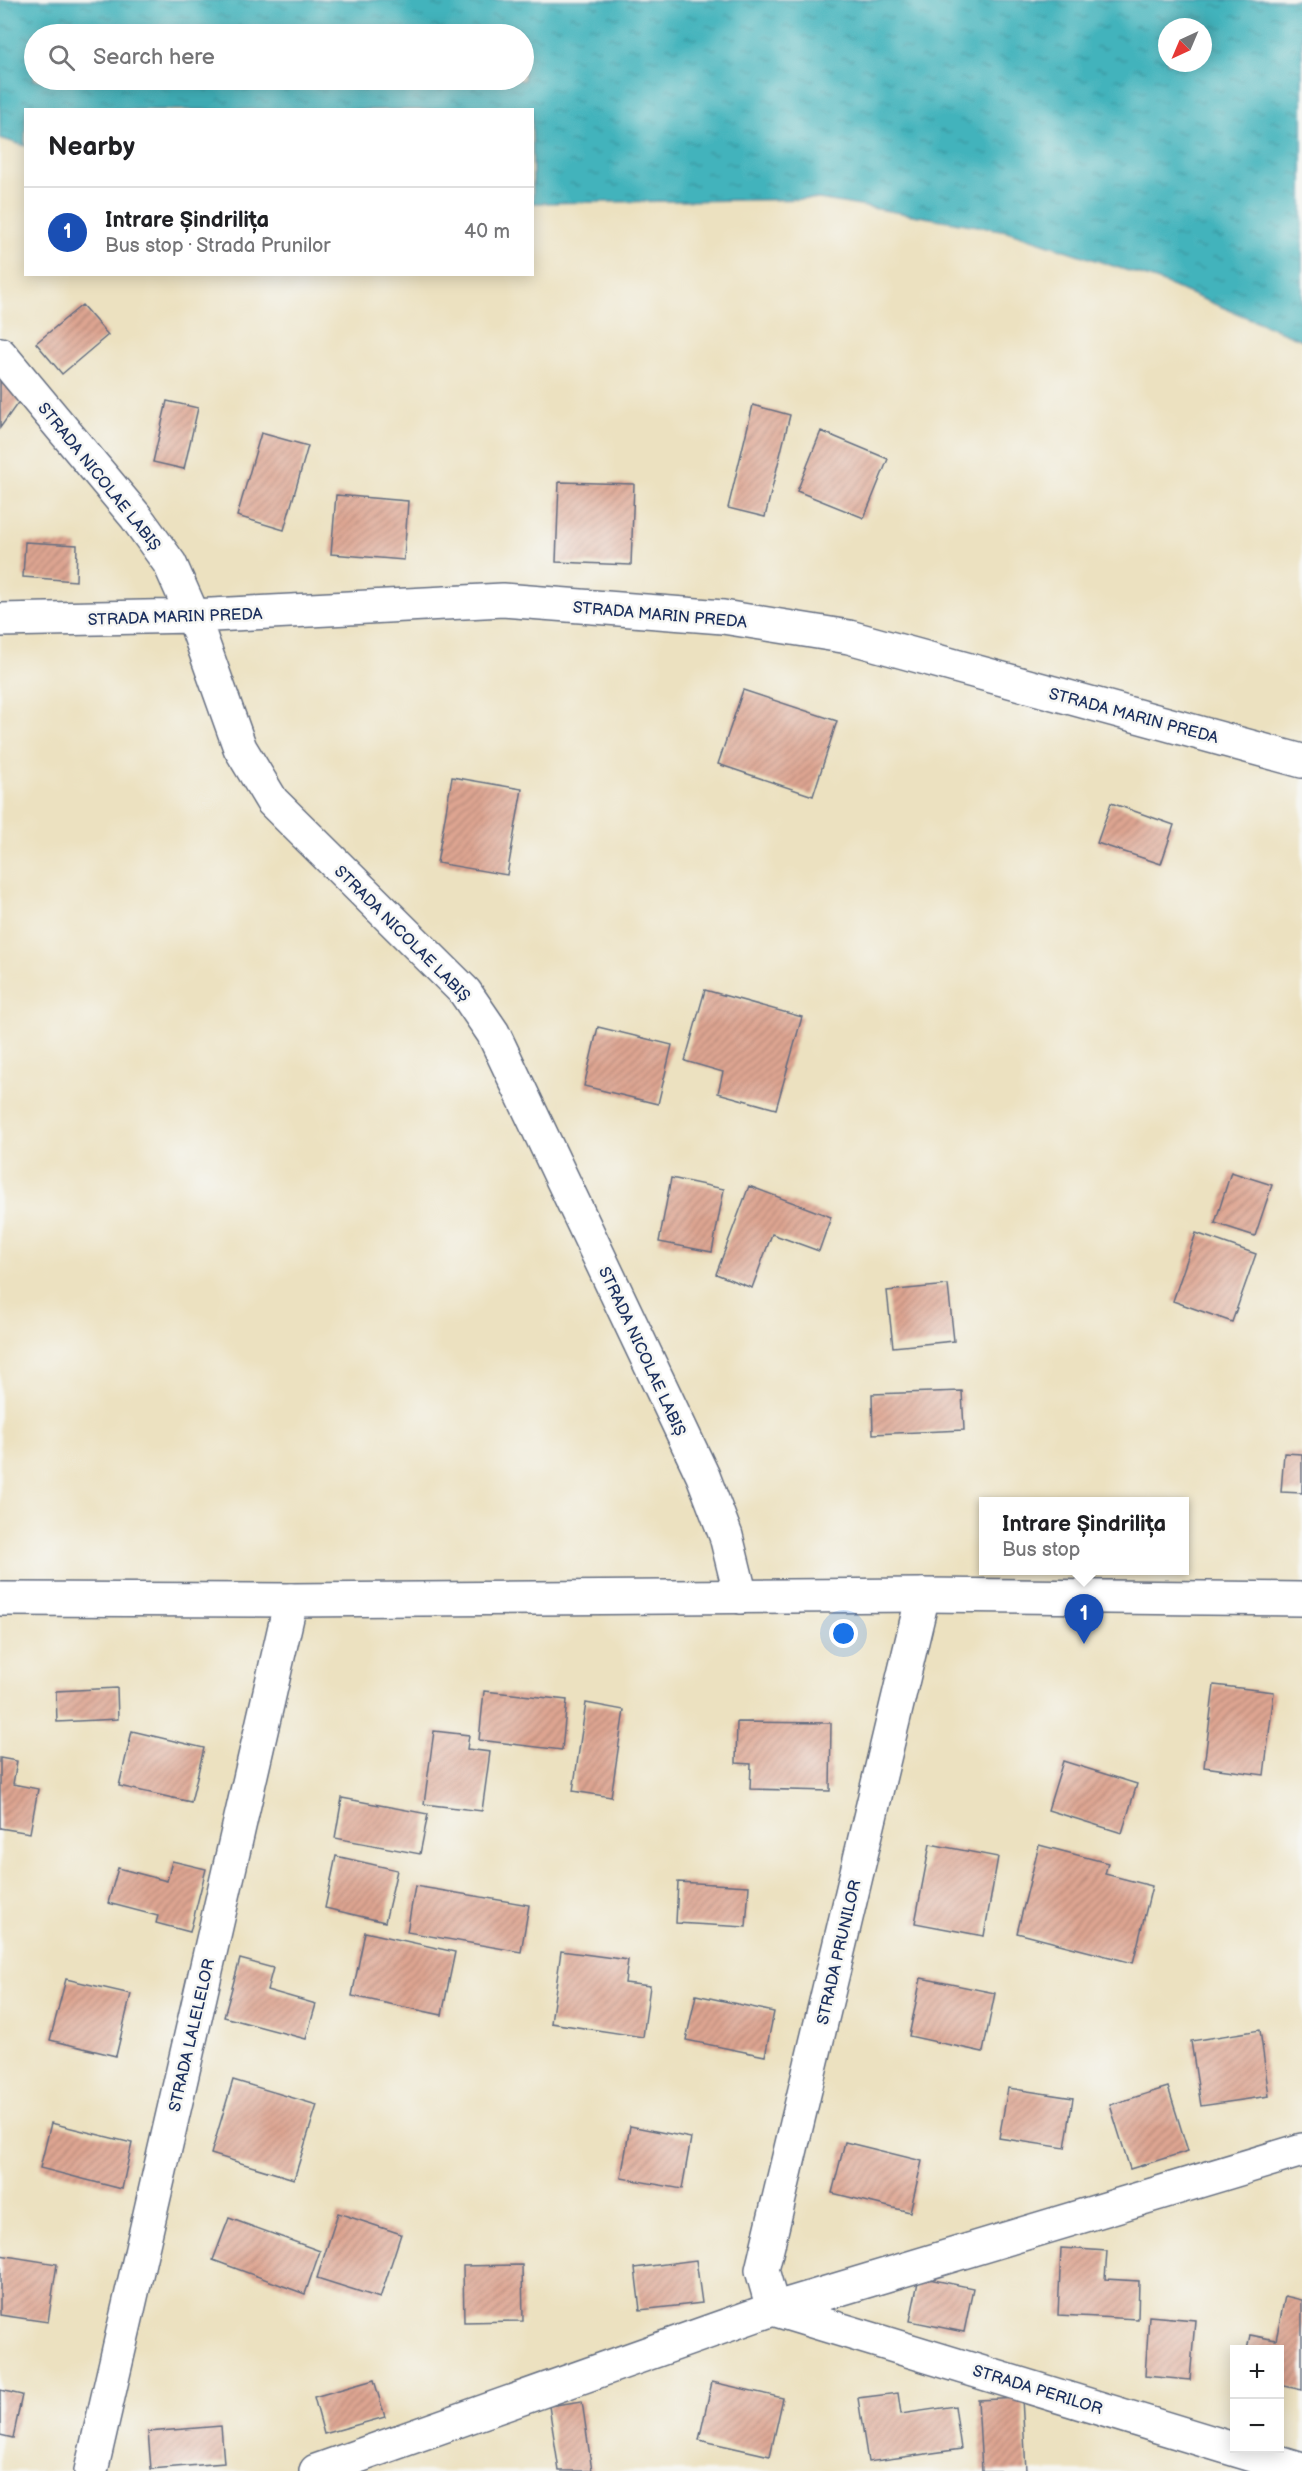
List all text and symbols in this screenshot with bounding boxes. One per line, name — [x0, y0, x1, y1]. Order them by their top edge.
north arrow — [1158, 18, 1212, 72]
search box — [24, 24, 534, 90]
icon: search — [45, 41, 78, 74]
text: Search here — [93, 44, 215, 71]
text: Nearby — [48, 132, 135, 163]
text: Intrare Șindrilița — [105, 207, 269, 234]
text: 1 — [63, 220, 72, 244]
text: 40 m — [464, 220, 510, 244]
text: Bus stop · Strada Prunilor — [105, 234, 331, 258]
street label: STRADA NICOLAE LABIȘ — [33, 399, 164, 555]
street label: STRADA MARIN PREDA — [572, 598, 748, 633]
street label: STRADA MARIN PREDA — [87, 605, 263, 630]
street label: STRADA MARIN PREDA — [1047, 685, 1221, 748]
street label: STRADA NICOLAE LABIȘ — [330, 862, 474, 1006]
street label: STRADA NICOLAE LABIȘ — [594, 1264, 689, 1439]
popup — [979, 1497, 1189, 1575]
text: Intrare Șindrilița — [1002, 1511, 1166, 1538]
text: Bus stop — [1002, 1538, 1080, 1562]
pin: 1 — [1064, 1594, 1104, 1644]
your location — [829, 1619, 858, 1648]
street label: STRADA PRUNILOR — [814, 1878, 865, 2027]
street label: STRADA LALELELOR — [166, 1957, 219, 2114]
map controls — [1230, 2345, 1284, 2453]
button: + — [1230, 2345, 1284, 2399]
street label: STRADA PERILOR — [970, 2362, 1105, 2419]
button: − — [1230, 2399, 1284, 2453]

